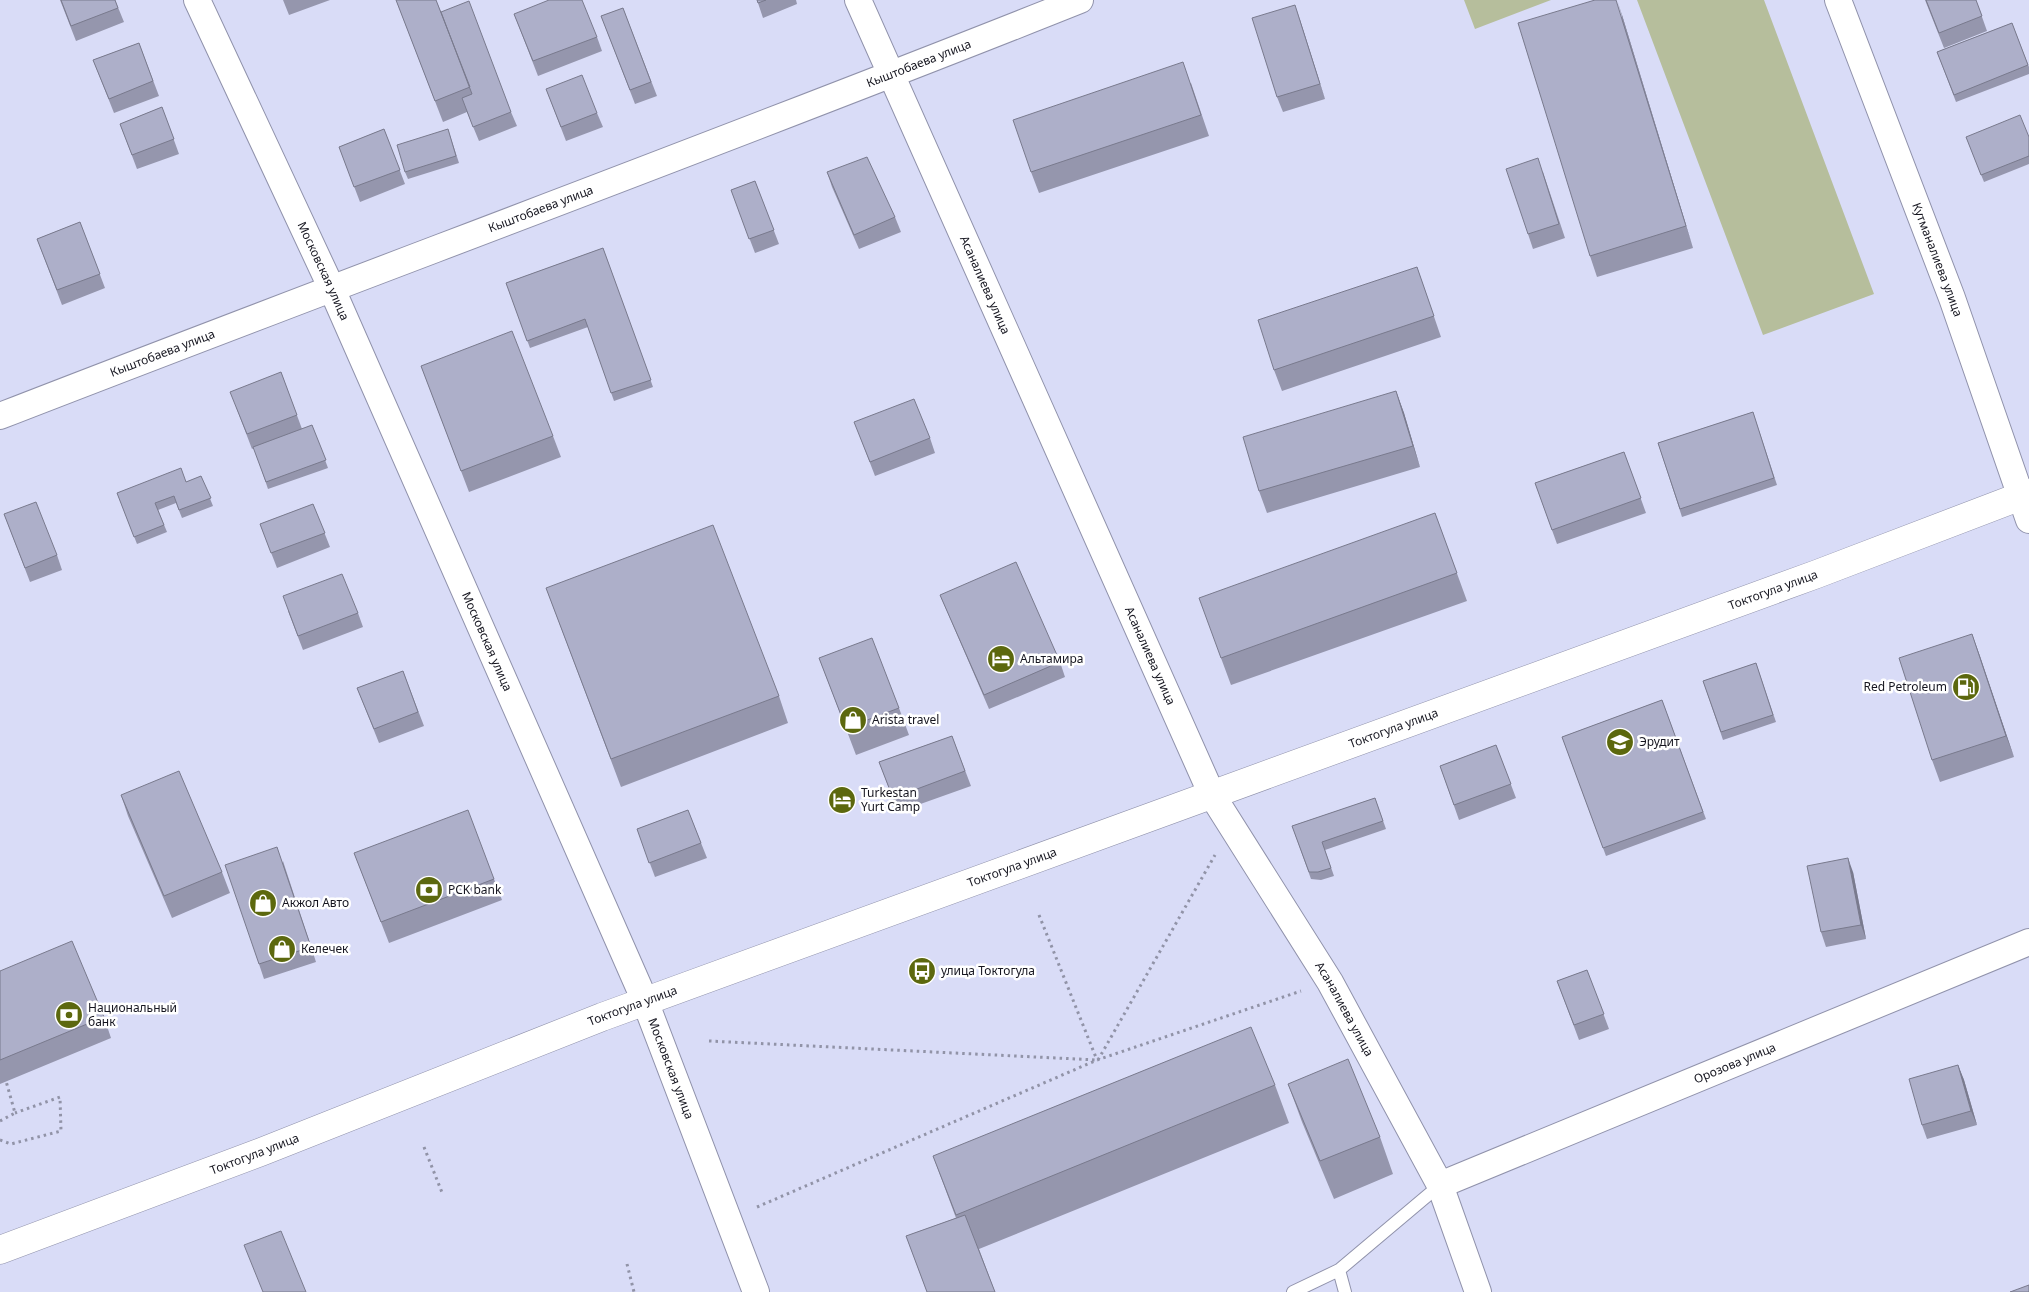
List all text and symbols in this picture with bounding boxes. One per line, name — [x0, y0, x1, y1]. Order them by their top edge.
street label: Кыштобаева улица — [864, 35, 973, 91]
street label: Кыштобаева улица — [486, 181, 596, 236]
street label: Кутманалиева улица — [1908, 200, 1967, 319]
street label: Московская улица — [294, 219, 354, 323]
street label: Асаналиева улица — [956, 233, 1015, 337]
street label: Кыштобаева улица — [107, 325, 217, 381]
street label: Токтогула улица — [1726, 565, 1820, 614]
street label: Московская улица — [458, 589, 517, 694]
street label: Асаналиева улица — [1121, 604, 1180, 708]
hotel icon: Альтамира — [986, 644, 1016, 674]
place label: Альтамира — [1020, 650, 1083, 667]
fuel station icon: Red Petroleum — [1951, 672, 1981, 702]
place label: Red Petroleum — [1863, 678, 1947, 695]
street label: Токтогула улица — [1346, 704, 1440, 752]
shop icon: Arista travel — [838, 705, 868, 735]
place label: Arista travel — [872, 711, 939, 728]
school or university icon: Эрудит — [1605, 727, 1635, 757]
place label: Эрудит — [1639, 733, 1680, 750]
place label: Turkestan Yurt Camp — [861, 784, 920, 815]
hotel icon: Turkestan Yurt Camp — [827, 785, 857, 815]
street label: Токтогула улица — [965, 843, 1059, 891]
bank icon: PCK bank — [414, 875, 444, 905]
place label: PCK bank — [448, 881, 502, 898]
shop icon: Акжол Авто — [248, 888, 278, 918]
place label: Акжол Авто — [282, 894, 349, 911]
shop icon: Келечек — [267, 934, 297, 964]
place label: Келечек — [301, 940, 349, 957]
bus stop icon: улица Токтогула — [907, 956, 937, 986]
street label: Асаналиева улица — [1311, 958, 1378, 1059]
place label: улица Токтогула — [941, 962, 1035, 979]
street label: Токтогула улица — [585, 981, 679, 1030]
place label: Национальный банк — [88, 999, 177, 1030]
bank icon: Национальный банк — [54, 1000, 84, 1030]
street label: Московская улица — [644, 1015, 698, 1121]
street label: Орозова улица — [1691, 1038, 1778, 1087]
street label: Токтогула улица — [207, 1129, 301, 1178]

